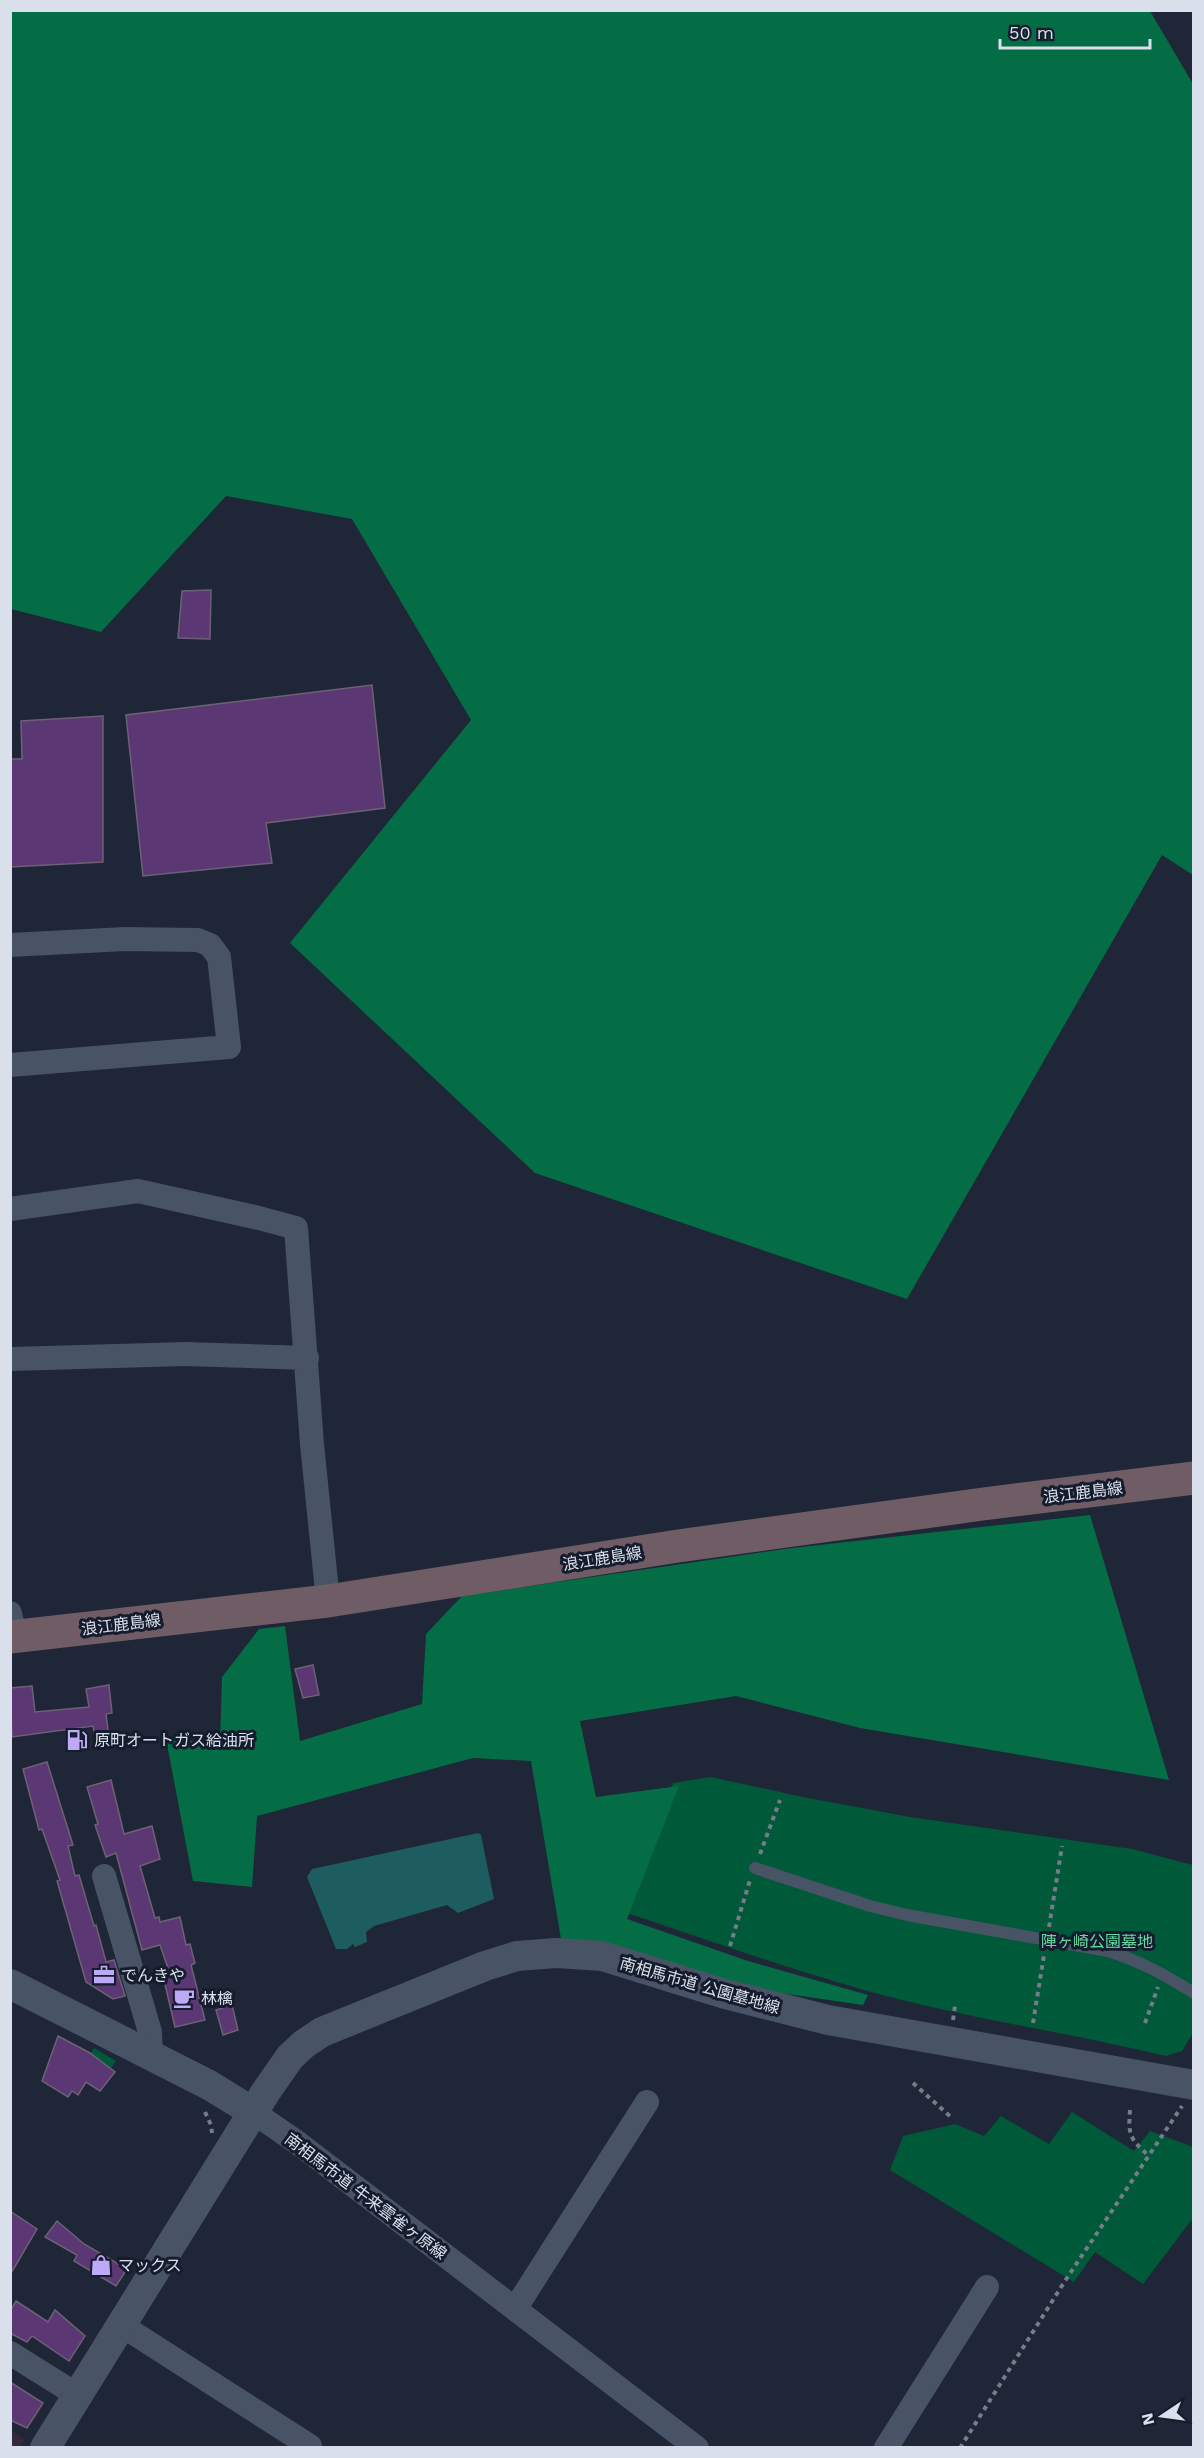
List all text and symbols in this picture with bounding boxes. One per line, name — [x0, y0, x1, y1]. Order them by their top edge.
scale bar — [1000, 12, 1150, 50]
text: 50 m — [1009, 22, 1054, 43]
street label: 浪江鹿島線 — [1042, 1478, 1124, 1507]
street label: 浪江鹿島線 — [561, 1543, 643, 1574]
street label: 浪江鹿島線 — [80, 1610, 162, 1639]
fuel station icon: 原町オートガス給油所 — [65, 1728, 89, 1752]
place label: 原町オートガス給油所 — [94, 1731, 254, 1750]
park label: 陣ヶ崎公園墓地 — [1041, 1932, 1153, 1951]
street label: 南相馬市道 公園墓地線 — [618, 1954, 782, 2017]
office icon: でんきや — [92, 1963, 116, 1987]
place label: でんきや — [121, 1966, 185, 1985]
cafe icon: 林檎 — [172, 1986, 196, 2010]
place label: 林檎 — [201, 1989, 233, 2008]
street label: 南相馬市道 牛来雲雀ヶ原線 — [281, 2129, 450, 2263]
shop icon: マックス — [89, 2253, 113, 2277]
place label: マックス — [118, 2256, 182, 2275]
north arrow — [1132, 2386, 1192, 2446]
text: N — [1137, 2411, 1158, 2427]

